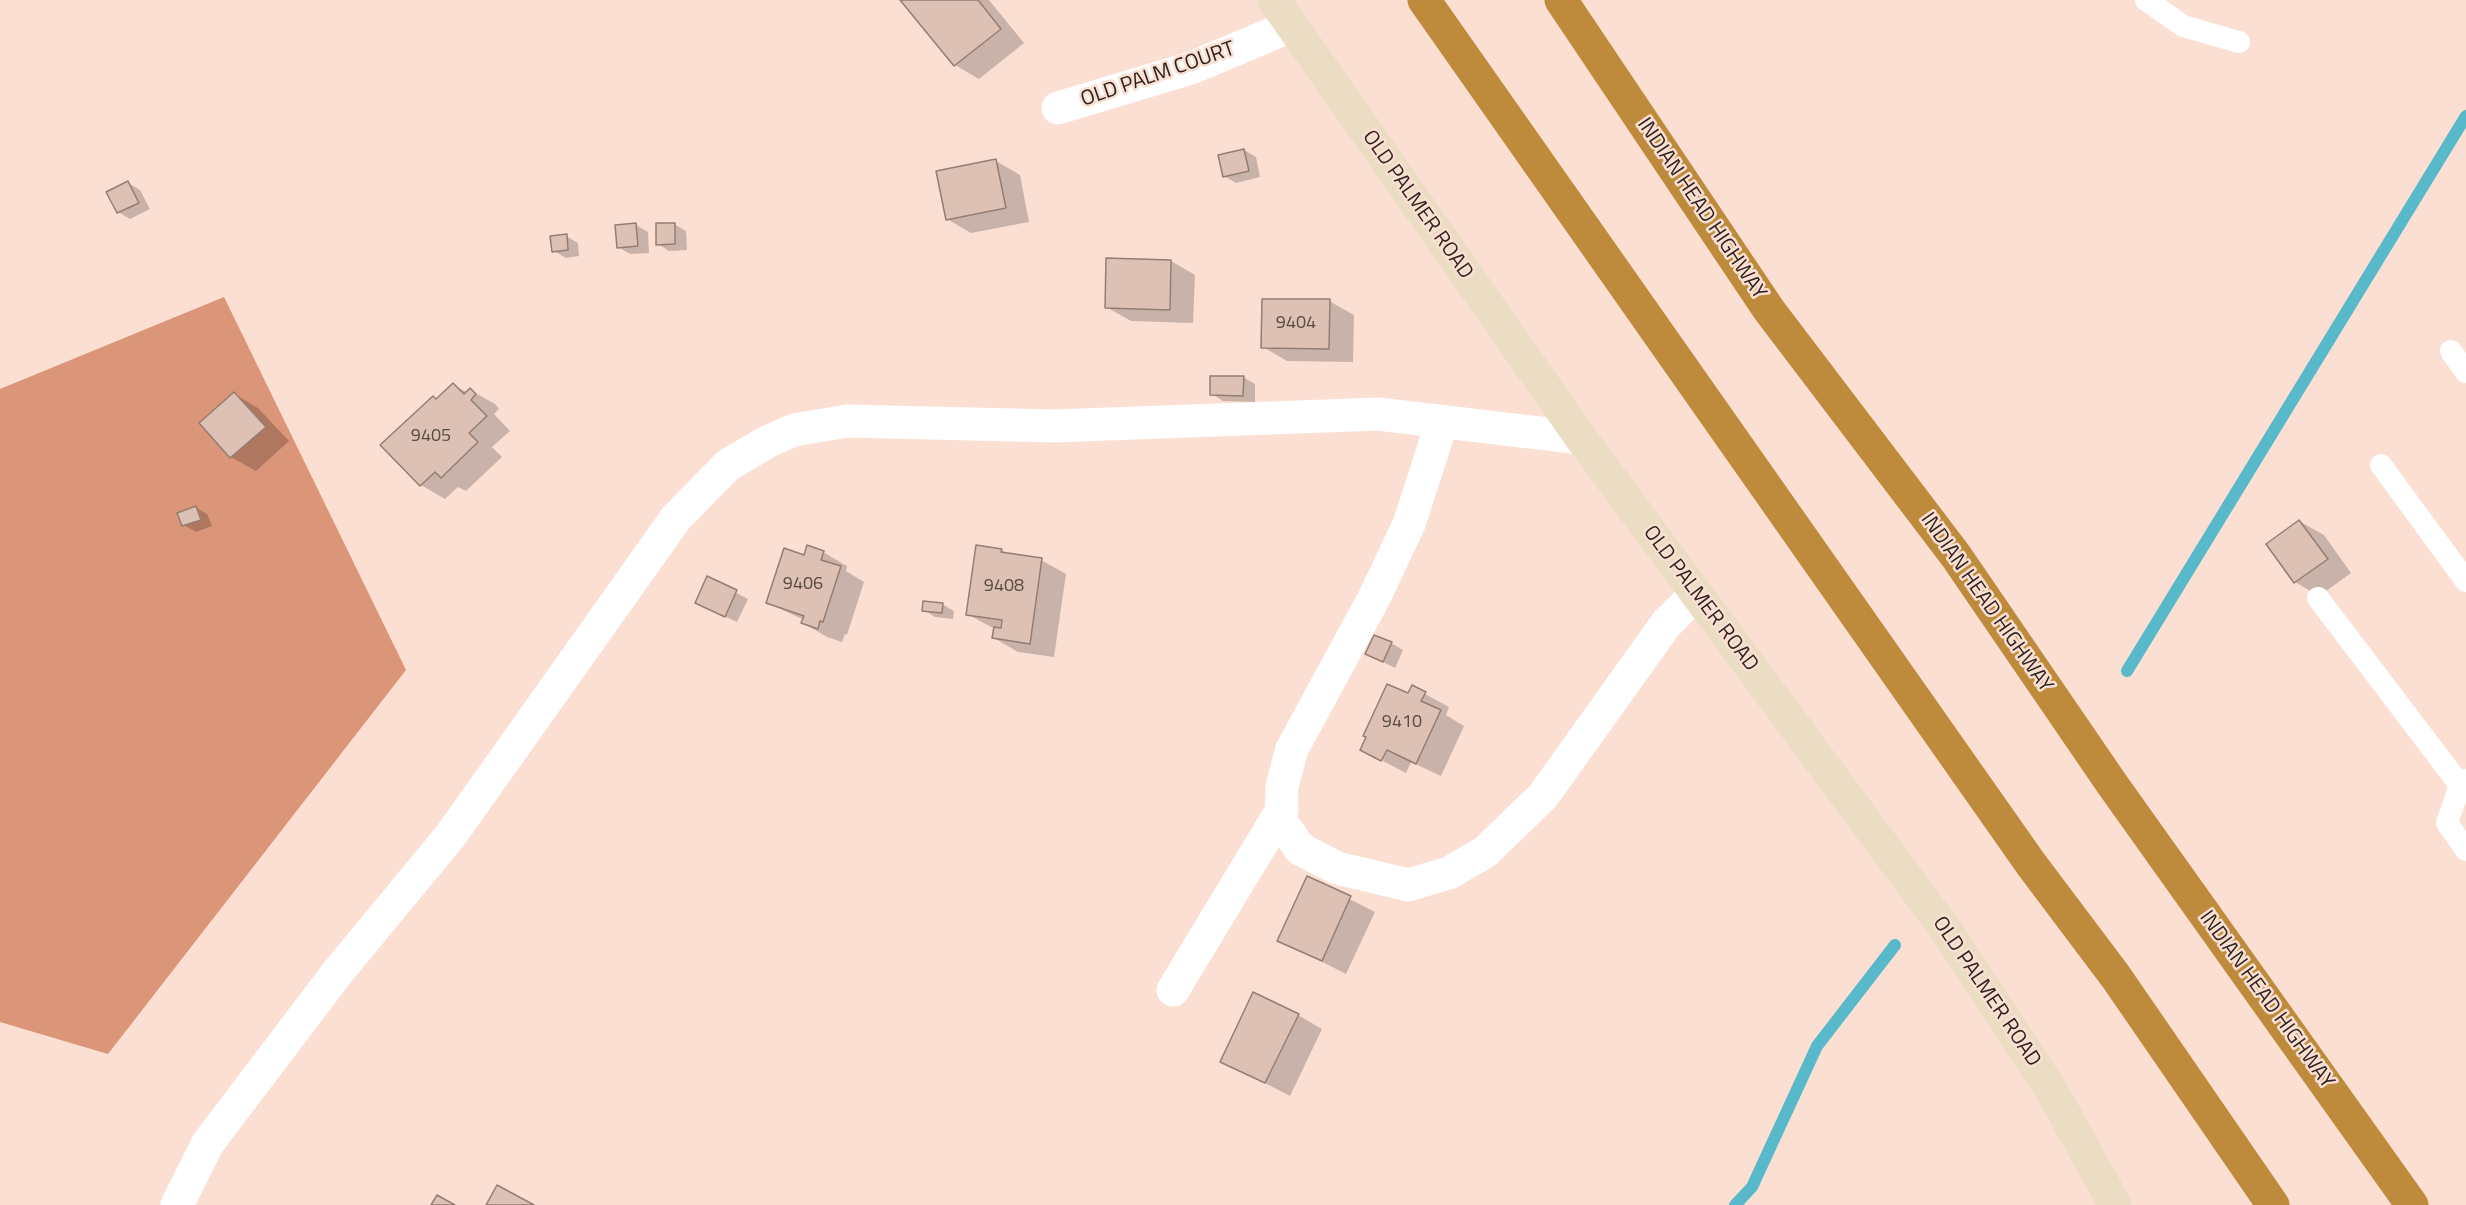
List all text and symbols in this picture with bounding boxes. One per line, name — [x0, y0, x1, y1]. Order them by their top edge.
street label: OLD PALM COURT — [1078, 37, 1238, 113]
street label: INDIAN HEAD HIGHWAY — [1631, 114, 1771, 304]
street label: OLD PALMER ROAD — [1356, 126, 1478, 284]
house number: 9404 — [1276, 313, 1316, 335]
house number: 9405 — [411, 426, 451, 448]
street label: INDIAN HEAD HIGHWAY — [1915, 508, 2057, 698]
street label: OLD PALMER ROAD — [1637, 521, 1763, 677]
house number: 9406 — [783, 574, 823, 596]
house number: 9408 — [984, 576, 1024, 598]
house number: 9410 — [1382, 712, 1422, 734]
street label: INDIAN HEAD HIGHWAY — [2193, 906, 2339, 1094]
street label: OLD PALMER ROAD — [1926, 912, 2046, 1072]

